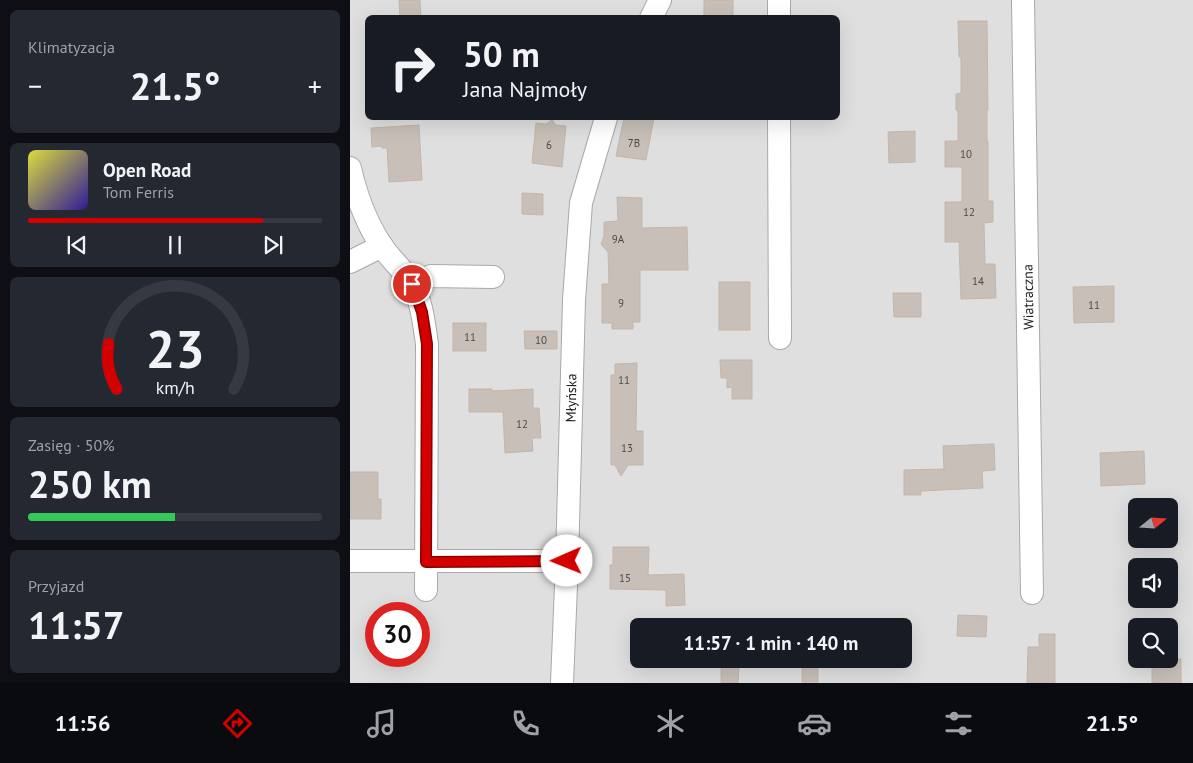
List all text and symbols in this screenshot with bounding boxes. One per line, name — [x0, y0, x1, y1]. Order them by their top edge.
text: 50 m — [463, 31, 540, 77]
icon: right — [380, 35, 445, 100]
text: Klimatyzacja — [28, 37, 115, 57]
text: 21.5° — [130, 61, 220, 110]
text: − — [28, 67, 42, 104]
text: + — [308, 67, 322, 104]
text: Jana Najmoły — [463, 75, 587, 103]
house number: 7B — [628, 136, 640, 150]
house number: 6 — [546, 138, 552, 152]
house number: 10 — [960, 147, 972, 161]
text: Open Road — [103, 158, 191, 182]
text: Tom Ferris — [103, 182, 174, 202]
house number: 12 — [963, 205, 975, 219]
icon: previous — [63, 231, 91, 259]
icon: pause — [161, 231, 189, 259]
icon: next — [259, 231, 287, 259]
house number: 9A — [612, 232, 625, 246]
pin — [391, 263, 433, 305]
street label: Wiatraczna — [1018, 264, 1038, 330]
icon: arrive — [398, 270, 426, 298]
house number: 14 — [972, 274, 984, 288]
house number: 9 — [618, 296, 624, 310]
house number: 11 — [1088, 298, 1100, 312]
text: 23 — [146, 315, 204, 382]
house number: 11 — [464, 330, 476, 344]
house number: 10 — [535, 333, 547, 347]
street label: Młyńska — [562, 373, 580, 423]
house number: 11 — [618, 373, 630, 387]
text: km/h — [155, 376, 195, 399]
house number: 12 — [516, 417, 528, 431]
text: Zasięg · 50% — [28, 435, 115, 455]
house number: 13 — [621, 441, 633, 455]
text: 250 km — [28, 459, 152, 508]
north arrow — [1128, 498, 1178, 548]
map controls — [1128, 498, 1178, 668]
position arrow — [540, 534, 592, 586]
button: sound — [1128, 558, 1178, 608]
house number: 15 — [619, 571, 631, 585]
text: Przyjazd — [28, 576, 84, 596]
text: 11:57 — [28, 600, 124, 649]
speed limit sign: 30 — [365, 602, 430, 667]
button: search — [1128, 618, 1178, 668]
text: 11:57 · 1 min · 140 m — [684, 631, 858, 655]
icon: directions — [220, 706, 255, 741]
icon: music — [364, 706, 399, 741]
icon: phone — [508, 706, 543, 741]
icon: climate — [653, 706, 688, 741]
icon: car — [797, 706, 832, 741]
icon: filters — [941, 706, 976, 741]
text: 11:56 — [55, 709, 110, 737]
text: 21.5° — [1086, 709, 1138, 737]

